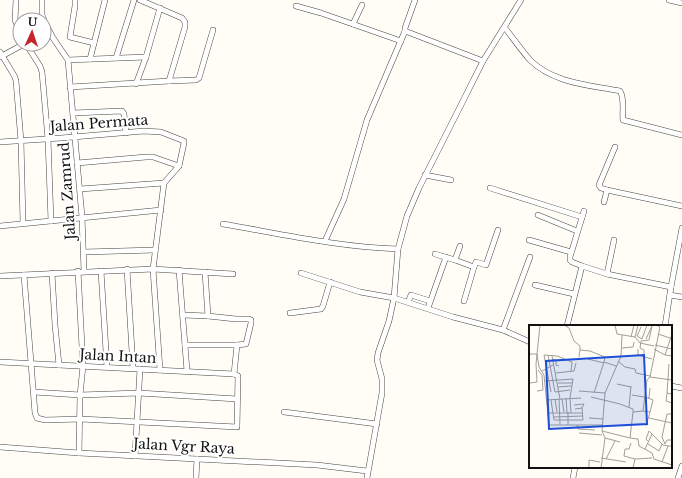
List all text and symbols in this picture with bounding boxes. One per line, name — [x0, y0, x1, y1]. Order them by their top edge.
north arrow — [12, 12, 52, 52]
text: U — [27, 15, 38, 29]
street label: Jalan Permata — [47, 111, 149, 136]
street label: Jalan Zamrud — [55, 141, 80, 242]
inset map — [529, 325, 672, 468]
street label: Jalan Intan — [77, 345, 157, 367]
street label: Jalan Vgr Raya — [131, 434, 236, 458]

